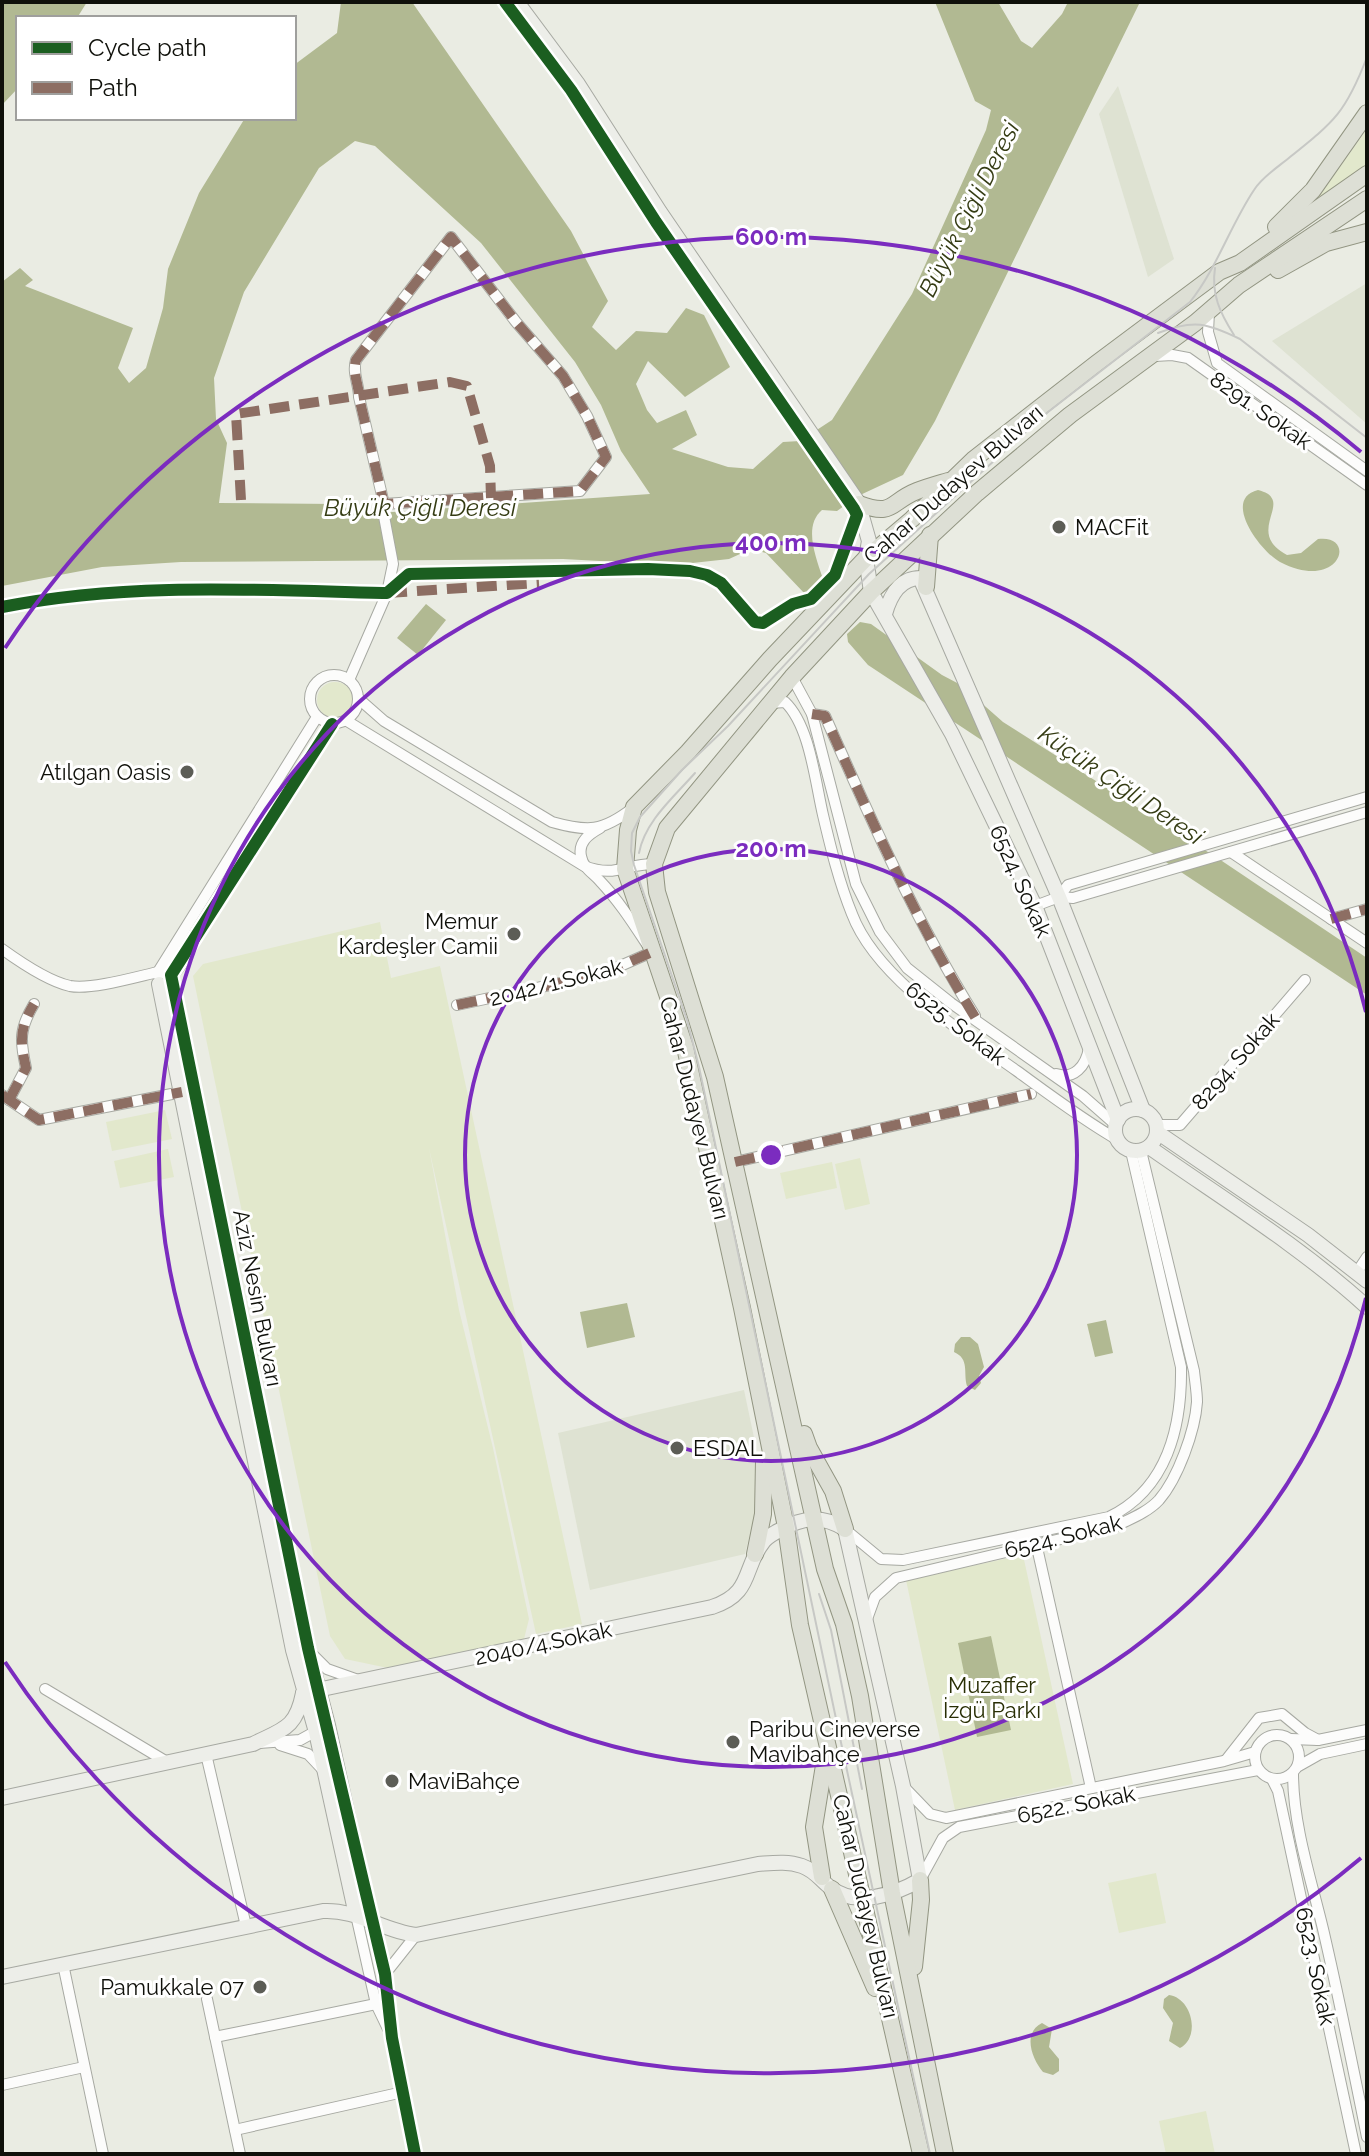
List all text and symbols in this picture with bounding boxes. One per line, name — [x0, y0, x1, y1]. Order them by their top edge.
legend — [16, 16, 296, 120]
text: Cycle path — [88, 33, 207, 62]
text: Path — [88, 73, 138, 102]
water label: Büyük Çiğli Deresi — [912, 116, 1026, 301]
text: 600 m — [735, 222, 807, 251]
street label: 8291. Sokak — [1205, 365, 1317, 455]
street label: Cahar Dudayev Bulvarı — [858, 399, 1048, 569]
water label: Büyük Çiğli Deresi — [324, 493, 517, 522]
place label: MACFit — [1075, 514, 1149, 540]
marker: MACFit — [1050, 518, 1068, 536]
text: 400 m — [735, 528, 807, 557]
water label: Küçük Çiğli Deresi — [1033, 719, 1209, 851]
place label: Atılgan Oasis — [40, 759, 171, 785]
marker: Atılgan Oasis — [178, 763, 196, 781]
street label: 6524. Sokak — [985, 821, 1057, 942]
text: 200 m — [735, 834, 807, 863]
place label: Memur Kardeşler Camii — [339, 908, 498, 959]
marker: Memur Kardeşler Camii — [505, 925, 523, 943]
street label: 2042/1.Sokak — [487, 953, 626, 1011]
street label: 6525. Sokak — [901, 976, 1012, 1070]
street label: Cahar Dudayev Bulvarı — [655, 994, 735, 1222]
street label: 8294. Sokak — [1186, 1007, 1285, 1115]
centre of rings — [757, 1141, 785, 1169]
street label: Aziz Nesin Bulvarı — [228, 1207, 288, 1389]
place label: ESDAL — [693, 1435, 763, 1461]
marker: ESDAL — [668, 1439, 686, 1457]
street label: 6524. Sokak — [1002, 1509, 1125, 1563]
street label: 2040/4.Sokak — [472, 1616, 614, 1670]
park label: Muzaffer İzgü Parkı — [943, 1672, 1041, 1723]
place label: Paribu Cineverse Mavibahçe — [749, 1716, 920, 1767]
marker: Paribu Cineverse Mavibahçe — [724, 1733, 742, 1751]
place label: MaviBahçe — [408, 1768, 520, 1794]
marker: MaviBahçe — [383, 1772, 401, 1790]
street label: 6522. Sokak — [1015, 1780, 1138, 1828]
street label: Cahar Dudayev Bulvarı — [828, 1792, 904, 2020]
street label: 6523. Sokak — [1291, 1905, 1341, 2028]
place label: Pamukkale 07 — [100, 1974, 244, 2000]
marker: Pamukkale 07 — [251, 1978, 269, 1996]

